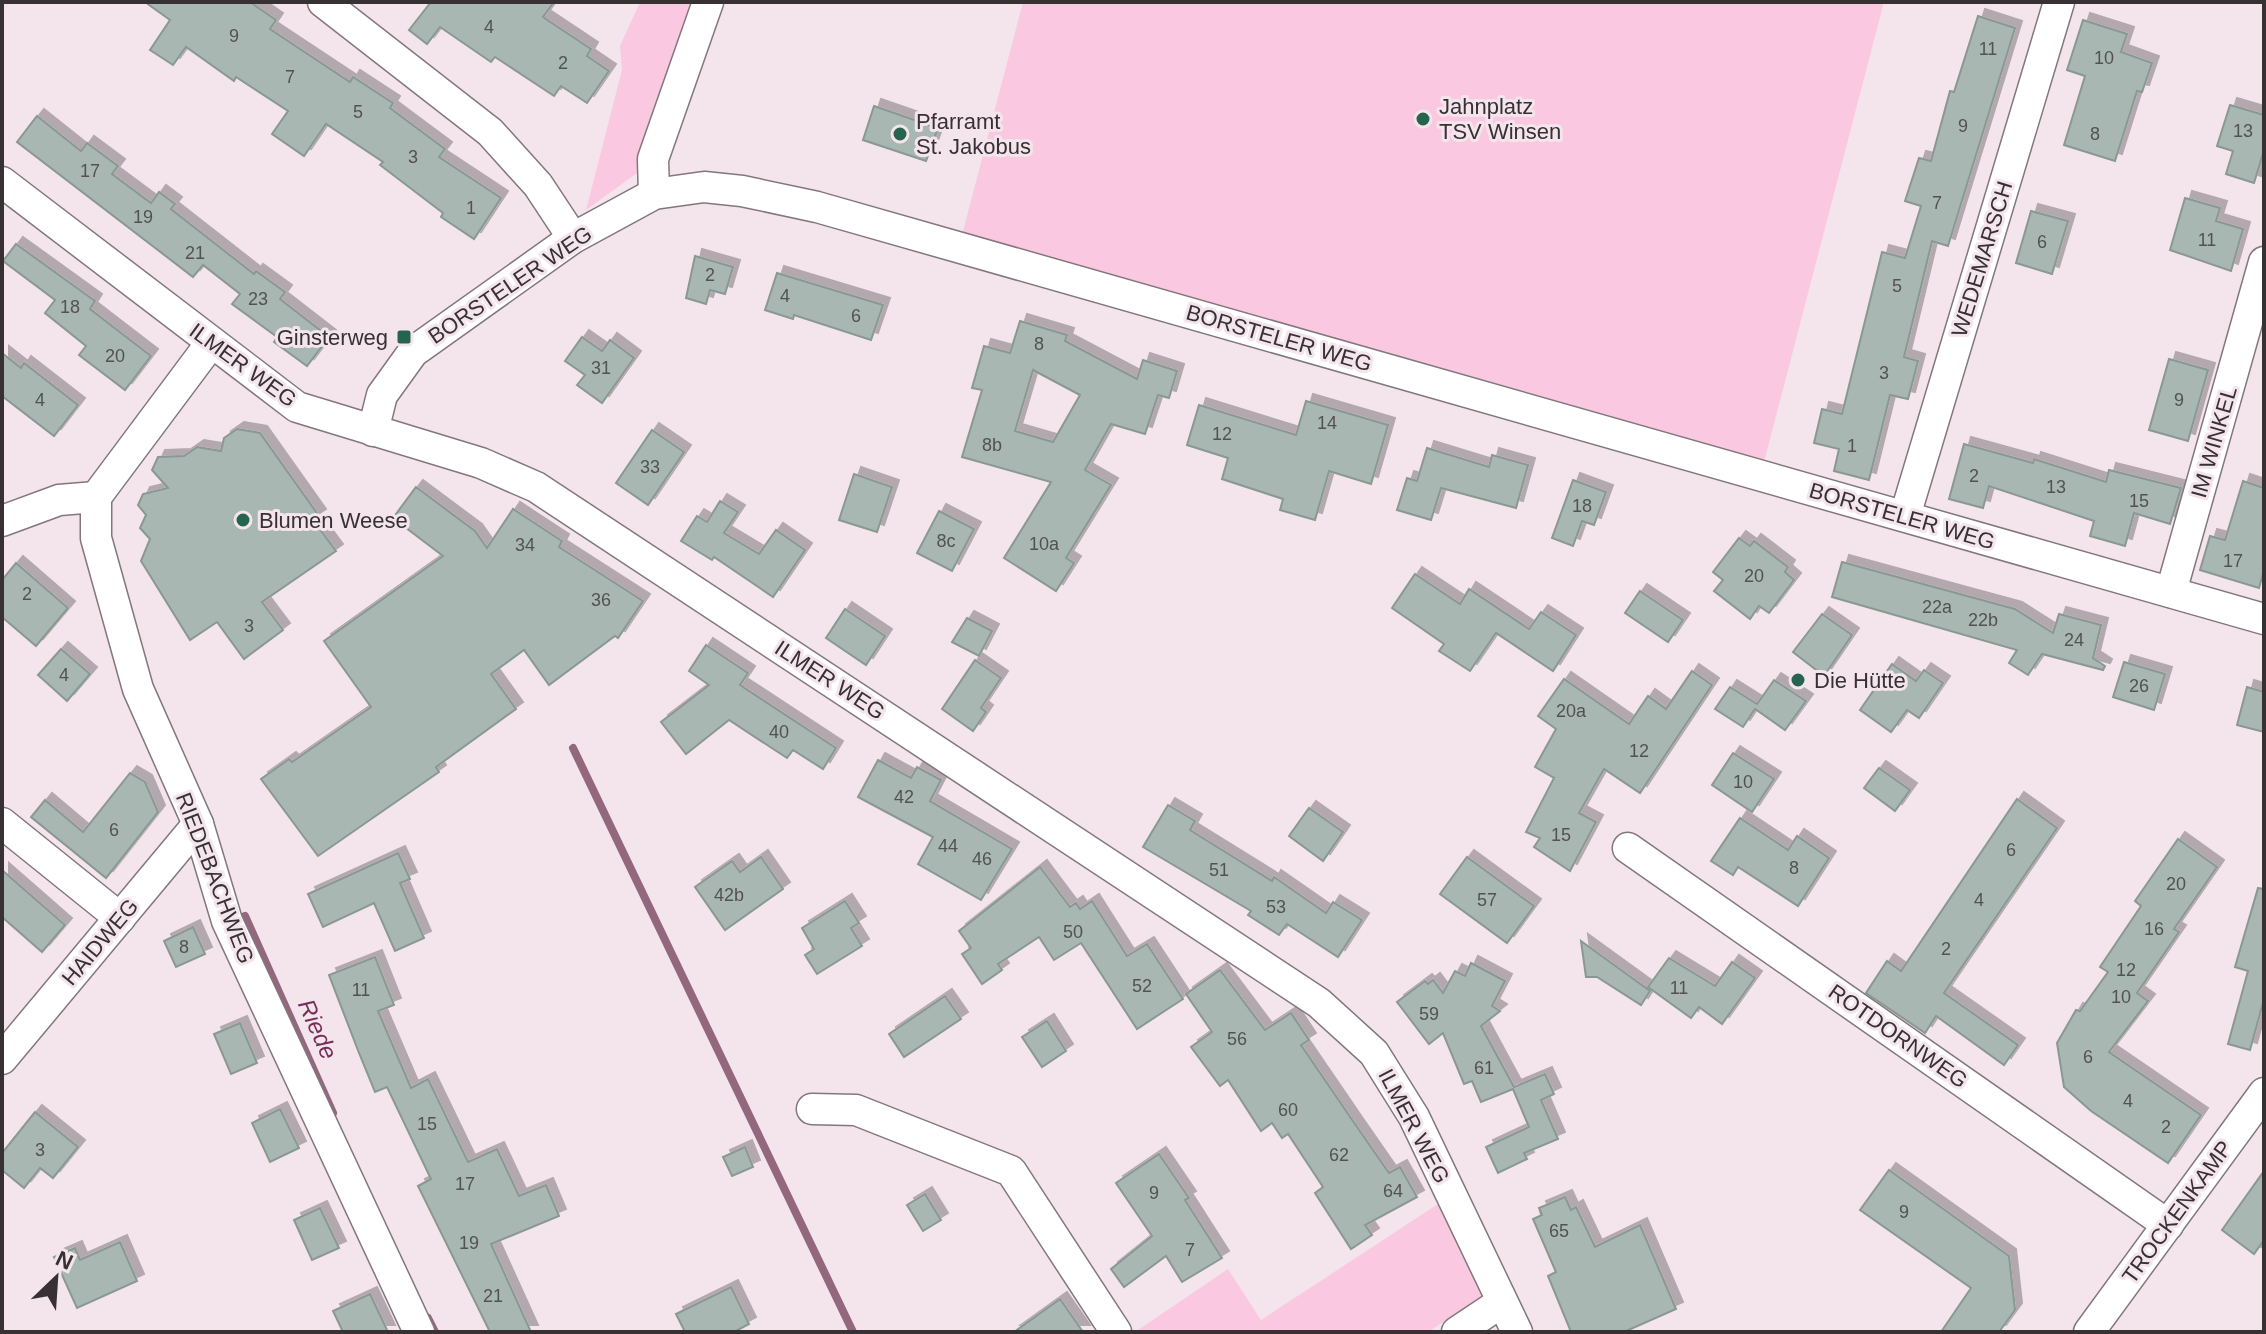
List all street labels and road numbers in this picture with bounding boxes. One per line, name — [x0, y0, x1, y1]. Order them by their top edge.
street label: WEDEMARSCH — [1946, 178, 2018, 340]
street label: BORSTELER WEG — [423, 221, 597, 349]
street label: BORSTELER WEG — [1183, 300, 1375, 376]
street label: ILMER WEG — [185, 318, 301, 412]
street label: IM WINKEL — [2186, 383, 2242, 501]
street label: BORSTELER WEG — [1806, 478, 1998, 554]
street label: ILMER WEG — [770, 635, 890, 725]
street label: RIEDEBACHWEG — [171, 789, 259, 967]
street label: HAIDWEG — [57, 894, 143, 990]
street label: ROTDORNWEG — [1824, 979, 1972, 1093]
street label: ILMER WEG — [1373, 1065, 1455, 1187]
street label: TROCKENKAMP — [2117, 1136, 2237, 1288]

